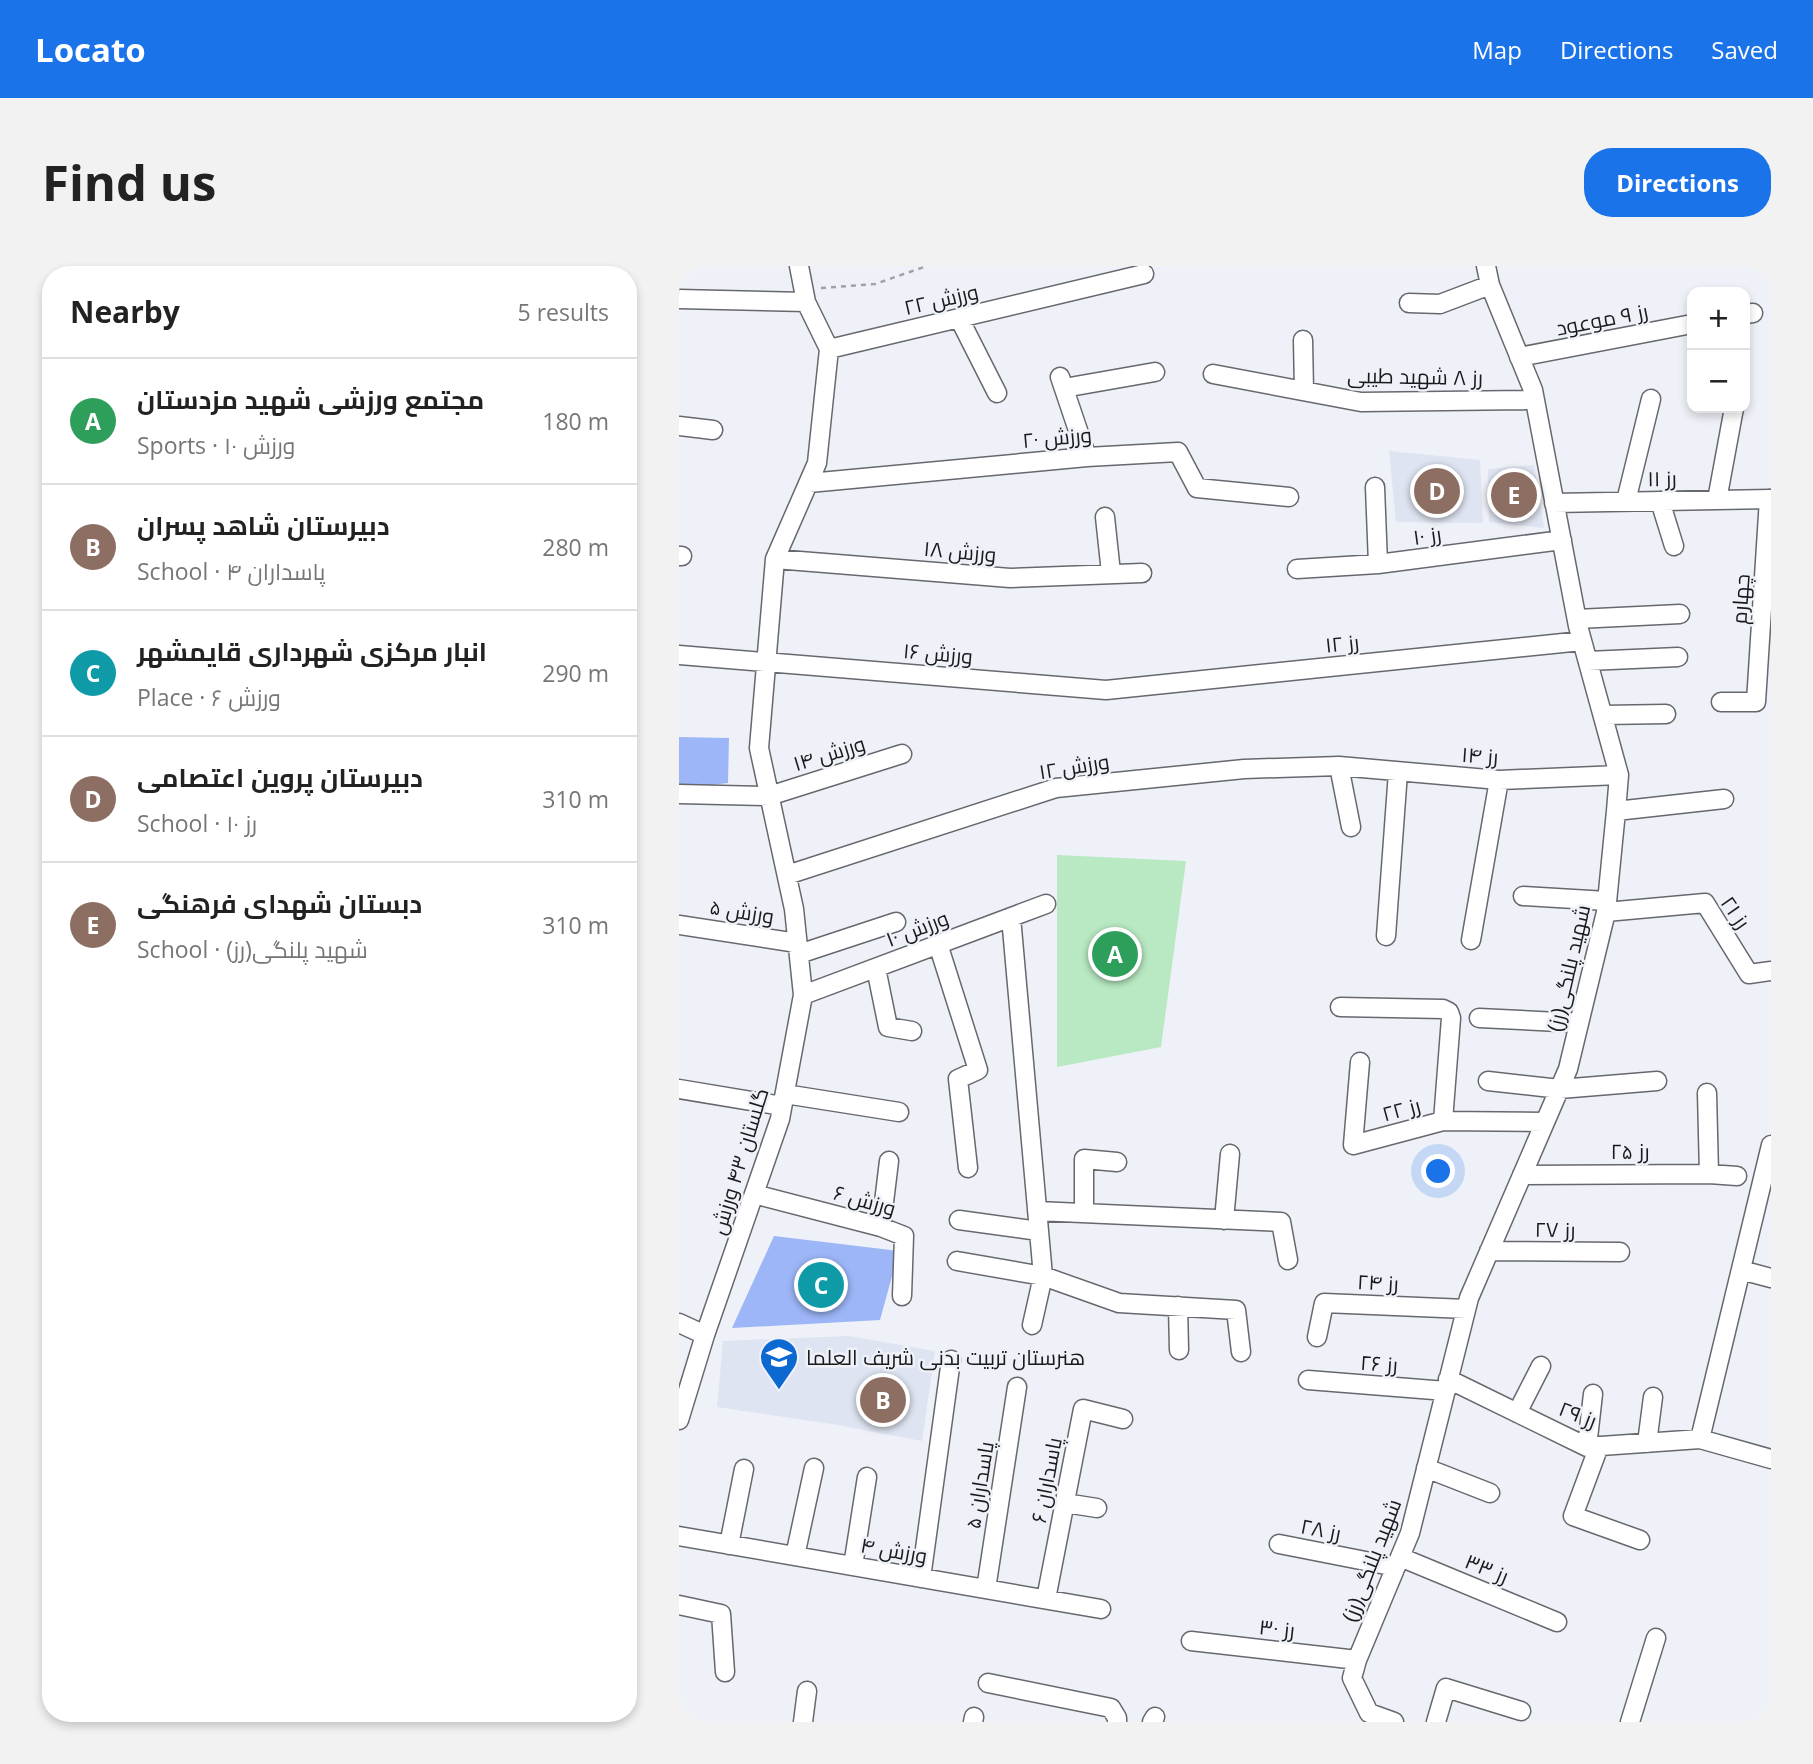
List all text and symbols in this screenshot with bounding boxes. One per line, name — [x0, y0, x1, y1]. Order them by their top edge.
text: Locato — [35, 27, 146, 72]
text: Map — [1472, 33, 1522, 66]
text: Directions — [1560, 33, 1673, 66]
text: Saved — [1711, 33, 1778, 66]
button: Directions — [1584, 148, 1771, 217]
text: Find us — [42, 149, 216, 215]
street label: ورزش ۲۲ — [901, 277, 981, 321]
map controls — [1687, 287, 1750, 413]
button: + — [1687, 287, 1750, 350]
text: Nearby — [70, 291, 180, 332]
text: 5 results — [518, 296, 609, 328]
street label: رز ۹ موعود — [1554, 296, 1650, 342]
button: − — [1687, 350, 1750, 413]
street label: رز ۸ شهید طیبی — [1347, 361, 1483, 391]
text: مجتمع ورزشی شهید مزدستان — [137, 381, 484, 417]
text: A — [85, 405, 101, 437]
text: 180 m — [542, 405, 609, 437]
street label: ورزش ۲۰ — [1021, 420, 1093, 454]
text: Sports · ورزش ۱۰ — [137, 429, 295, 461]
street label: رز ۱۱ — [1647, 464, 1677, 492]
pin: D — [1414, 465, 1460, 517]
pin: E — [1491, 469, 1537, 521]
text: دبیرستان شاهد پسران — [137, 507, 390, 543]
street label: رز ۱۰ — [1411, 519, 1443, 551]
text: B — [85, 531, 101, 563]
text: 280 m — [542, 531, 609, 563]
street label: ورزش ۱۸ — [922, 534, 998, 568]
text: School · پاسداران ۴ — [137, 555, 325, 587]
street label: چهارم — [1724, 573, 1757, 625]
street label: رز ۱۲ — [1324, 627, 1360, 659]
text: انبار مرکزی شهرداری قایمشهر — [137, 633, 487, 669]
street label: ورزش ۱۶ — [902, 636, 974, 670]
text: C — [86, 657, 100, 689]
text: 290 m — [542, 657, 609, 689]
text: Place · ورزش ۶ — [137, 681, 281, 713]
street label: ورزش ۱۴ — [790, 729, 868, 777]
street label: رز ۱۴ — [1461, 740, 1499, 770]
street label: ورزش ۱۲ — [1037, 747, 1111, 785]
text: دبیرستان پروین اعتصامی — [137, 759, 423, 795]
text: D — [84, 783, 102, 815]
text: 310 m — [542, 783, 609, 815]
text: School · رز ۱۰ — [137, 807, 257, 839]
text: دبستان شهدای فرهنگی — [137, 885, 422, 921]
street label: رز ۲۱ — [1715, 890, 1757, 934]
street label: ورزش ۵ — [708, 892, 776, 930]
street label: شهید پلنگی(رز) — [1540, 902, 1597, 1034]
street label: ورزش ۱۰ — [882, 903, 952, 953]
text: E — [87, 909, 99, 941]
text: 310 m — [542, 909, 609, 941]
pin: A — [1092, 928, 1138, 980]
text: School · شهید پلنگی(رز) — [137, 933, 368, 965]
street label: گلستان ۴۳ ورزش — [703, 1084, 775, 1238]
street label: رز ۲۲ — [1379, 1090, 1423, 1128]
street label: رز ۲۵ — [1610, 1137, 1650, 1165]
your location — [1421, 1154, 1455, 1188]
street label: ورزش ۶ — [831, 1178, 899, 1222]
street label: رز ۲۷ — [1534, 1215, 1576, 1243]
pin: C — [798, 1259, 844, 1311]
street label: رز ۲۴ — [1357, 1267, 1399, 1297]
school or university icon: هنرستان تربیت بدنی شریف العلما — [758, 1336, 800, 1391]
place label: هنرستان تربیت بدنی شریف العلما — [806, 1343, 1085, 1371]
street label: رز ۲۶ — [1359, 1348, 1399, 1378]
pin: B — [860, 1374, 906, 1426]
street label: رز ۲۹ — [1555, 1394, 1601, 1434]
street label: پاسداران ۶ — [1024, 1434, 1069, 1525]
street label: پاسداران ۵ — [958, 1439, 1001, 1531]
street label: شهید پلنگی(رز) — [1335, 1495, 1408, 1626]
street label: رز ۲۸ — [1298, 1511, 1344, 1547]
street label: ورزش ۴ — [858, 1530, 930, 1570]
street label: رز ۳۳ — [1461, 1547, 1513, 1589]
street label: رز ۳۰ — [1258, 1612, 1296, 1644]

